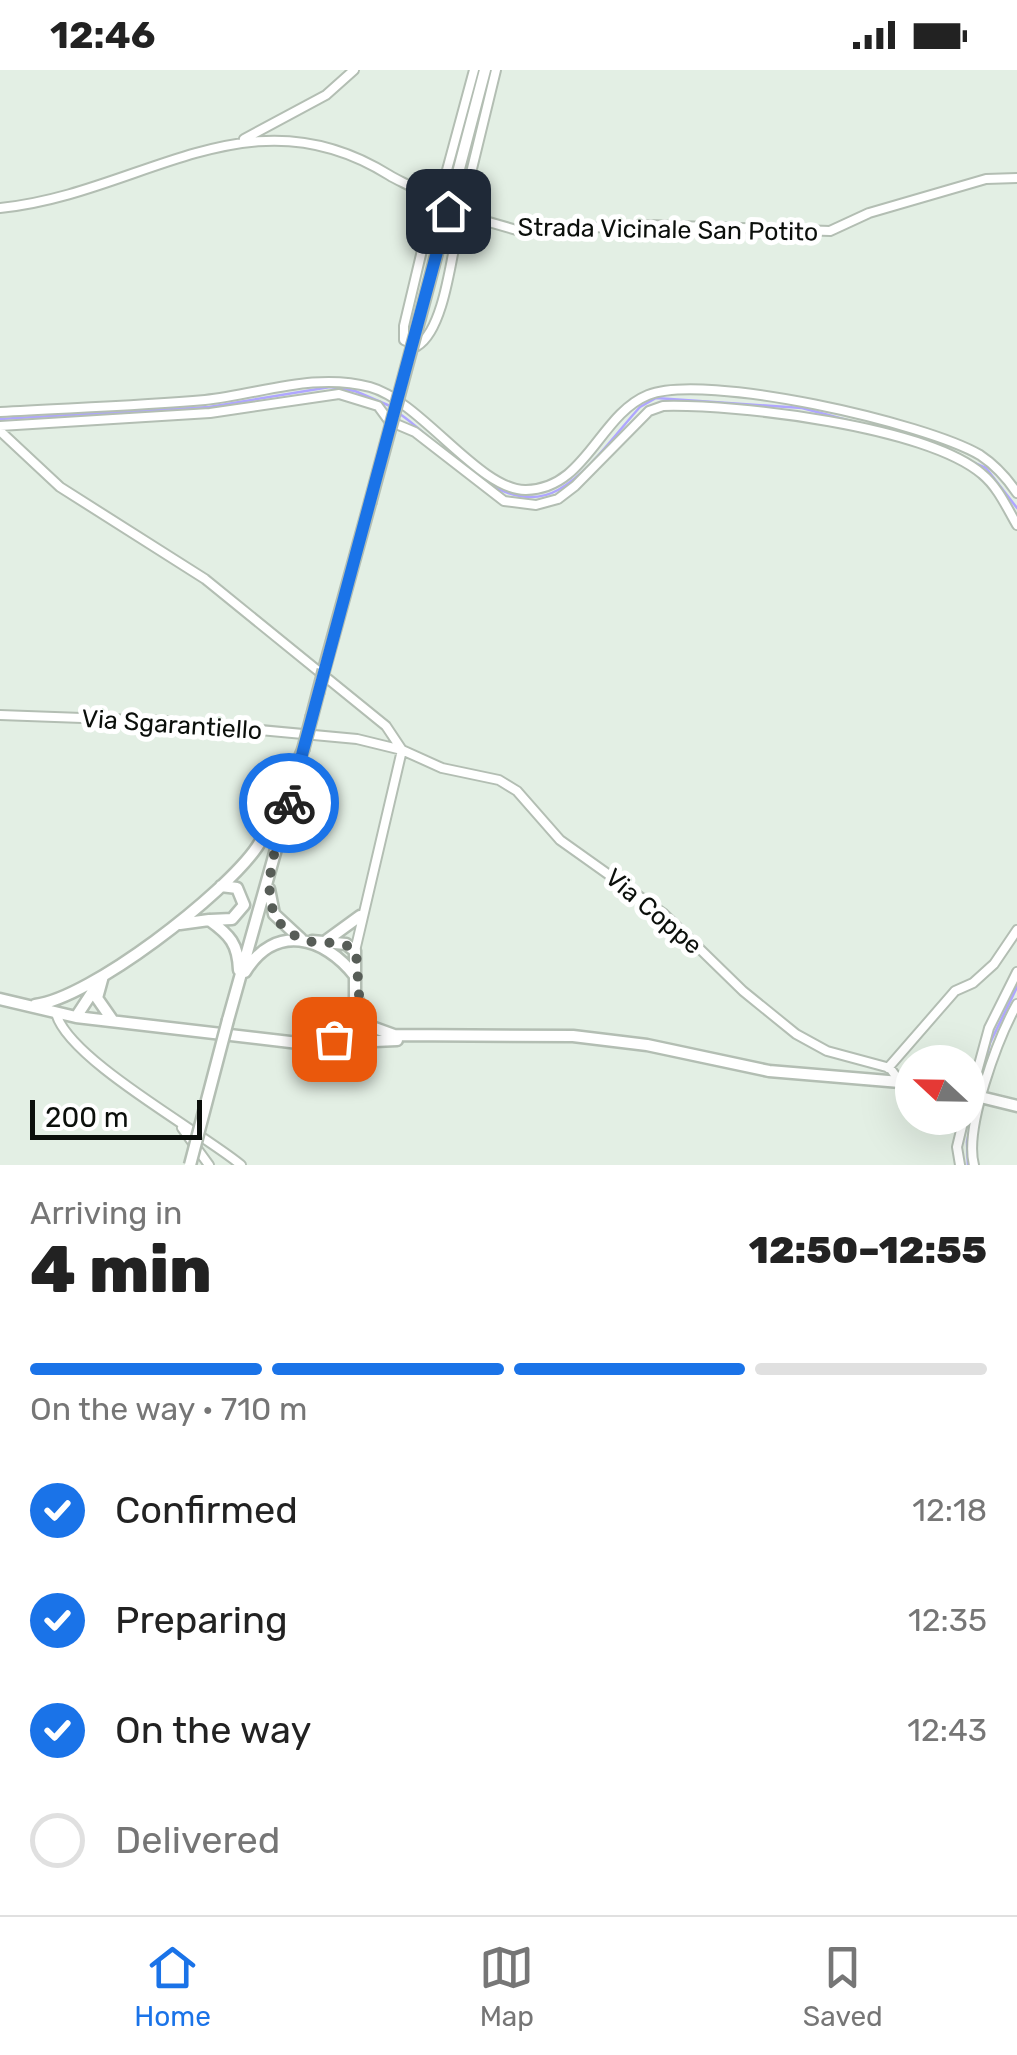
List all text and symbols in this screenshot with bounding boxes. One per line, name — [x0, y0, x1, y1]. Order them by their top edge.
text: 12:46 — [50, 12, 155, 58]
pin — [406, 169, 491, 254]
icon: home — [421, 184, 476, 239]
street label: Strada Vicinale San Potito — [517, 212, 819, 247]
street label: Via Sgarantiello — [81, 704, 263, 745]
courier — [239, 753, 339, 853]
icon: bike — [262, 776, 317, 831]
street label: Via Coppe — [600, 863, 708, 960]
pin — [292, 997, 377, 1082]
icon: bag — [307, 1012, 362, 1067]
north arrow — [895, 1045, 985, 1135]
map controls — [895, 1045, 985, 1135]
scale bar — [30, 1095, 202, 1140]
text: 200 m — [45, 1101, 129, 1134]
text: Arriving in — [30, 1194, 182, 1232]
text: 12:50–12:55 — [749, 1227, 987, 1273]
text: 4 min — [30, 1231, 212, 1308]
text: On the way · 710 m — [30, 1390, 308, 1428]
icon: check — [30, 1483, 85, 1538]
text: Confirmed — [115, 1487, 298, 1533]
text: 12:18 — [912, 1491, 987, 1529]
icon: check — [30, 1593, 85, 1648]
text: Preparing — [115, 1597, 288, 1643]
text: 12:35 — [908, 1601, 987, 1639]
icon: check — [30, 1703, 85, 1758]
text: On the way — [115, 1707, 311, 1753]
text: 12:43 — [907, 1711, 987, 1749]
text: Delivered — [115, 1817, 280, 1863]
tab: Home — [134, 1940, 211, 2033]
tab: Map — [479, 1940, 534, 2033]
tab: Saved — [803, 1940, 883, 2033]

